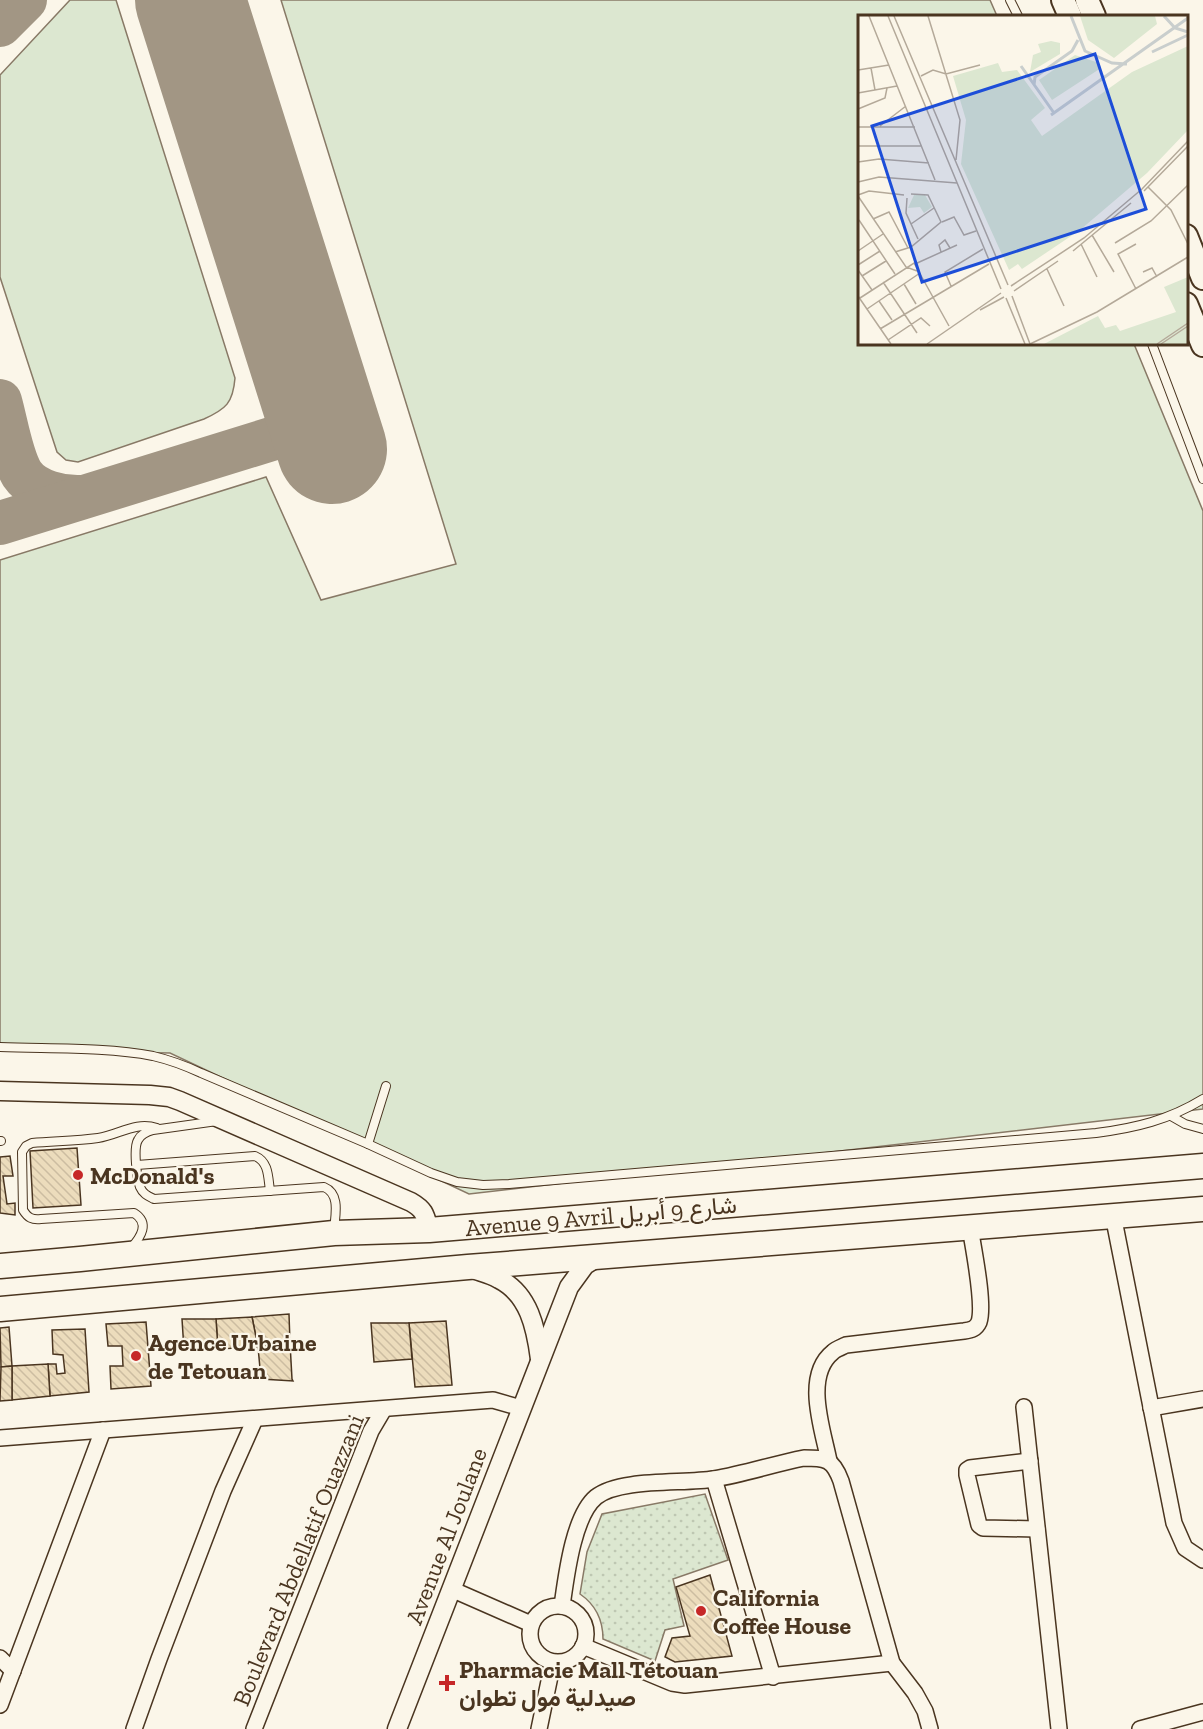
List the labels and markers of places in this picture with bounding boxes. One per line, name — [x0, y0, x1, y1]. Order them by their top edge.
place label: McDonald's — [90, 1161, 214, 1190]
marker: McDonald's — [71, 1168, 85, 1182]
place label: Agence Urbaine de Tetouan — [148, 1328, 317, 1385]
marker: Agence Urbaine de Tetouan — [129, 1349, 143, 1363]
place label: California Coffee House — [713, 1583, 851, 1640]
marker: California Coffee House — [694, 1604, 708, 1618]
place label: Pharmacie Mall Tétouan صيدلية مول تطوان — [459, 1655, 718, 1713]
marker: Pharmacie Mall Tétouan صيدلية مول تطوان — [440, 1676, 454, 1690]

